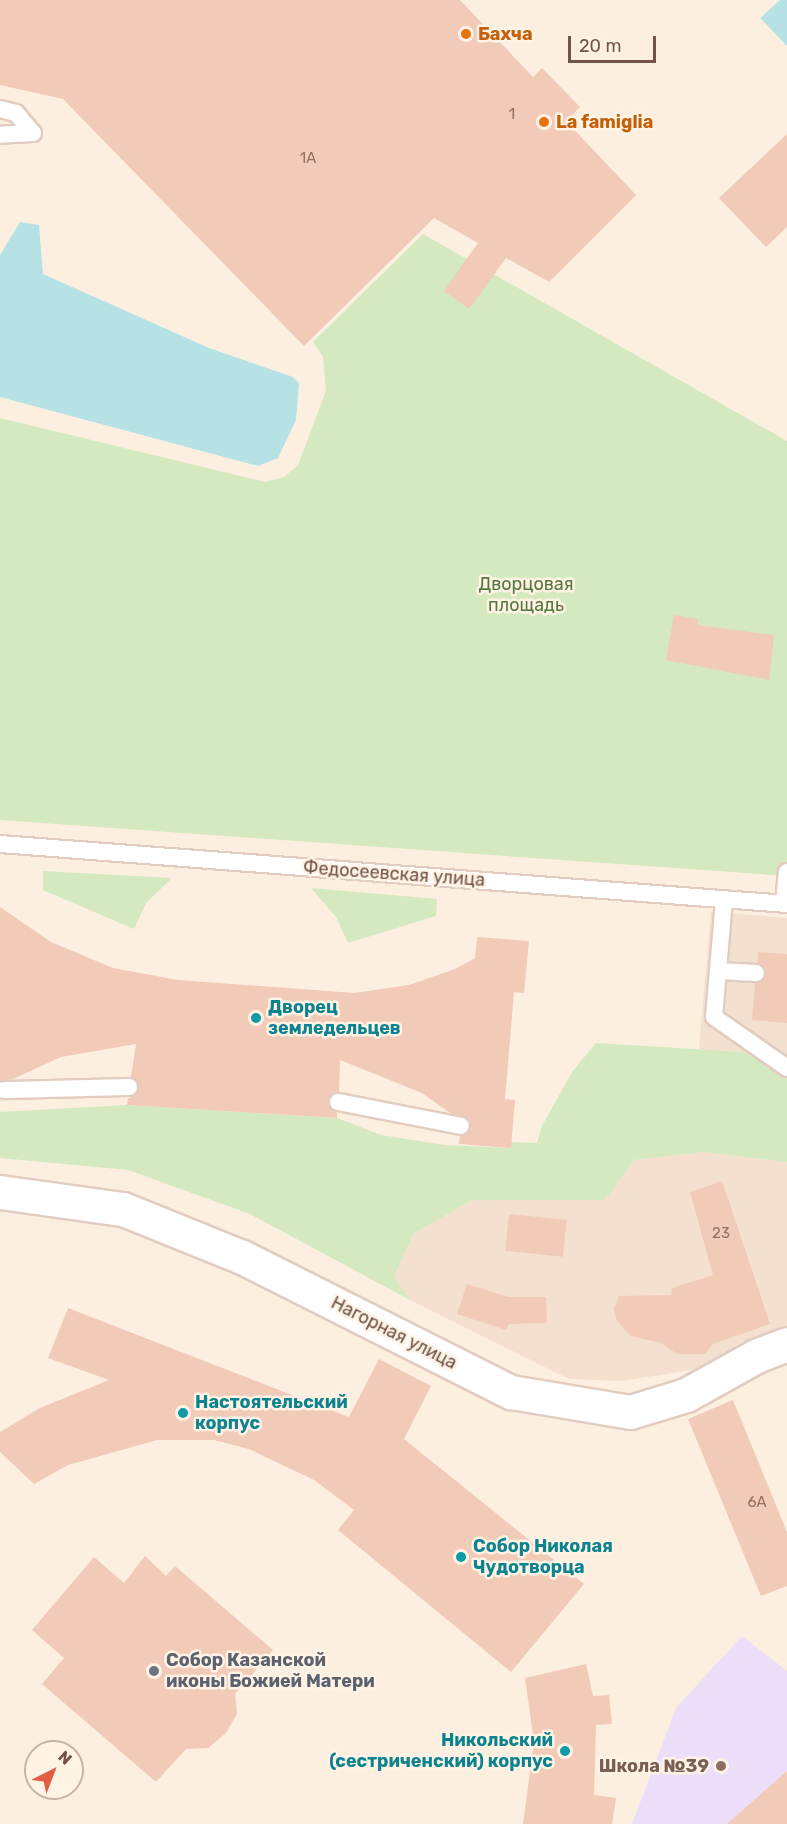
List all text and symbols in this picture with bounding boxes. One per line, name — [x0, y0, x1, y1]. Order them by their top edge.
place label: Бахча — [478, 23, 533, 45]
scale bar — [571, 24, 660, 62]
marker: Бахча — [459, 27, 473, 41]
text: 20 m — [579, 35, 621, 57]
house number: 1 — [509, 106, 515, 124]
place label: La famiglia — [556, 111, 654, 133]
marker: La famiglia — [537, 115, 551, 129]
house number: 1А — [300, 150, 316, 168]
park label: Дворцовая площадь — [478, 574, 574, 616]
street label: Федосеевская улица — [302, 857, 486, 891]
place label: Дворец земледельцев — [268, 997, 401, 1040]
marker: Дворец земледельцев — [249, 1011, 263, 1025]
house number: 23 — [712, 1225, 730, 1243]
street label: Нагорная улица — [327, 1292, 461, 1374]
place label: Настоятельский корпус — [195, 1392, 348, 1434]
marker: Настоятельский корпус — [176, 1406, 190, 1420]
house number: 6А — [747, 1494, 767, 1512]
place label: Собор Николая Чудотворца — [473, 1536, 613, 1578]
marker: Собор Николая Чудотворца — [454, 1550, 468, 1564]
place label: Собор Казанской иконы Божией Матери — [166, 1650, 375, 1692]
marker: Собор Казанской иконы Божией Матери — [147, 1664, 161, 1678]
place label: Никольский (сестриченский) корпус — [329, 1730, 553, 1772]
north arrow — [24, 1740, 84, 1800]
marker: Никольский (сестриченский) корпус — [558, 1744, 572, 1758]
text: N — [54, 1747, 76, 1769]
place label: Школа №39 — [599, 1755, 709, 1777]
marker: Школа №39 — [714, 1759, 728, 1773]

